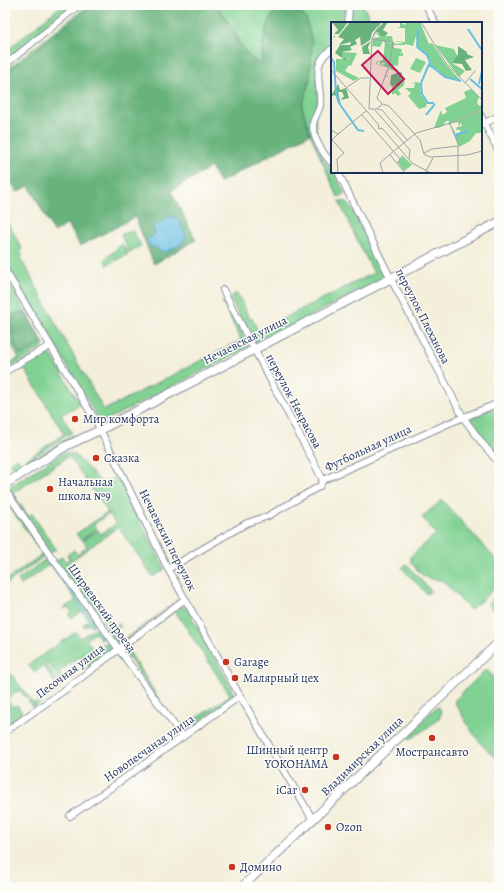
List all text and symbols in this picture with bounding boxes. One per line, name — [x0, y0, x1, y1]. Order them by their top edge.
inset map — [331, 22, 482, 173]
street label: переулок Плеханова — [392, 265, 454, 367]
street label: Нечаевская улица — [200, 312, 290, 368]
street label: переулок Некрасова — [262, 351, 326, 451]
place label: Мир комфорта — [83, 411, 160, 427]
marker: Мир комфорта — [70, 414, 80, 424]
street label: Футбольная улица — [322, 421, 414, 475]
place label: Сказка — [104, 450, 140, 466]
marker: Сказка — [91, 453, 101, 463]
place label: Начальная школа №9 — [58, 474, 113, 504]
marker: Начальная школа №9 — [45, 484, 55, 494]
street label: Нечаевский переулок — [135, 486, 201, 594]
street label: Ширяевский проезд — [64, 560, 140, 656]
street label: Песочная улица — [32, 640, 108, 702]
place label: Garage — [234, 654, 269, 670]
marker: Garage — [221, 657, 231, 667]
place label: Малярный цех — [243, 670, 319, 686]
marker: Малярный цех — [230, 673, 240, 683]
street label: Новопесчаная улица — [101, 711, 198, 785]
street label: Владимирская улица — [317, 712, 407, 799]
marker: Мострансавто — [427, 733, 437, 743]
place label: Шинный центр YOKOHAMA — [246, 742, 329, 772]
place label: Мострансавто — [395, 744, 469, 760]
marker: Шинный центр YOKOHAMA — [331, 752, 341, 762]
place label: iCar — [276, 782, 297, 798]
marker: iCar — [300, 785, 310, 795]
place label: Ozon — [336, 819, 363, 835]
marker: Ozon — [323, 822, 333, 832]
place label: Домино — [240, 859, 282, 875]
marker: Домино — [227, 862, 237, 872]

